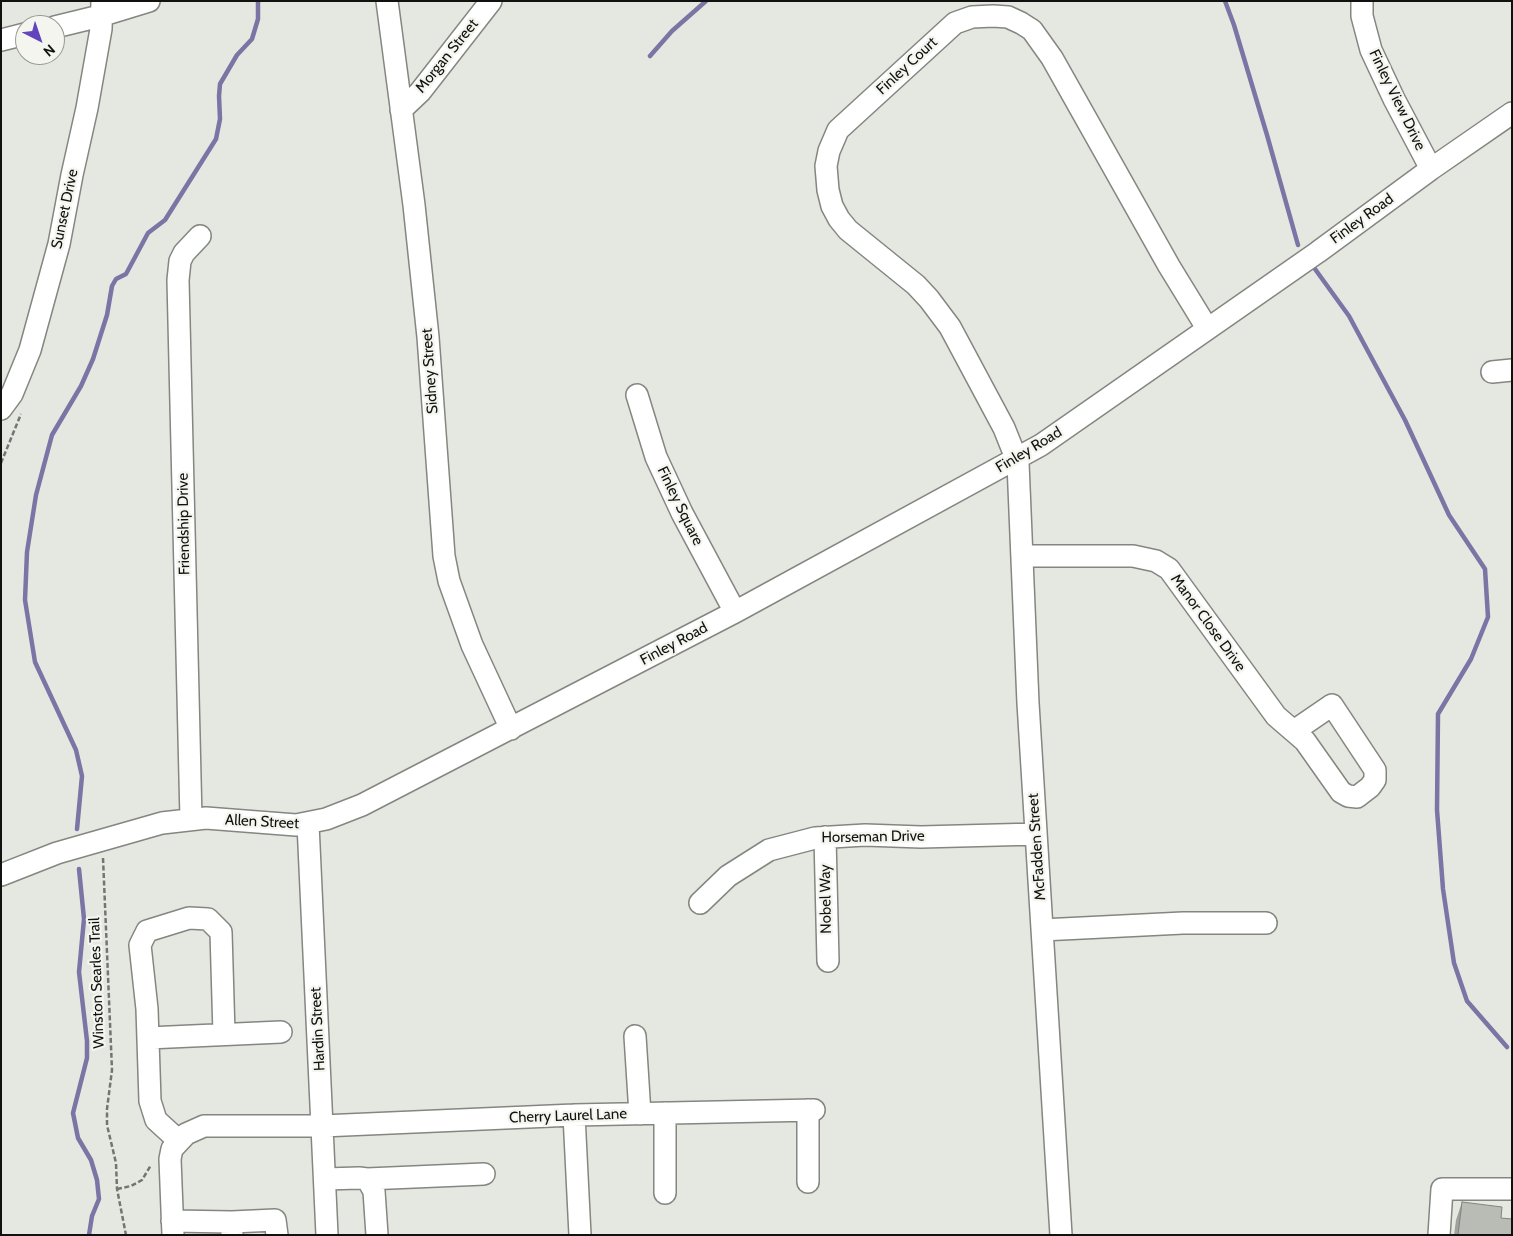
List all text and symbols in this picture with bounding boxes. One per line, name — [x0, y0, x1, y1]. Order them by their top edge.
north arrow — [15, 15, 65, 65]
street label: Morgan Street — [412, 15, 482, 97]
street label: Finley Court — [873, 33, 941, 99]
text: N — [40, 41, 59, 61]
street label: Finley View Drive — [1365, 47, 1429, 153]
street label: Sunset Drive — [48, 168, 82, 250]
street label: Finley Road — [1327, 190, 1397, 248]
street label: Sidney Street — [418, 328, 442, 414]
street label: Finley Road — [993, 423, 1065, 477]
street label: Finley Square — [653, 464, 707, 548]
street label: Friendship Drive — [174, 473, 194, 575]
street label: Manor Close Drive — [1167, 571, 1249, 675]
street label: Finley Road — [637, 619, 711, 669]
street label: McFadden Street — [1024, 793, 1050, 901]
street label: Allen Street — [225, 811, 299, 833]
street label: Horseman Drive — [821, 827, 925, 847]
street label: Nobel Way — [816, 864, 836, 934]
street label: Winston Searles Trail — [86, 917, 108, 1049]
street label: Hardin Street — [307, 987, 329, 1071]
street label: Cherry Laurel Lane — [509, 1105, 627, 1127]

